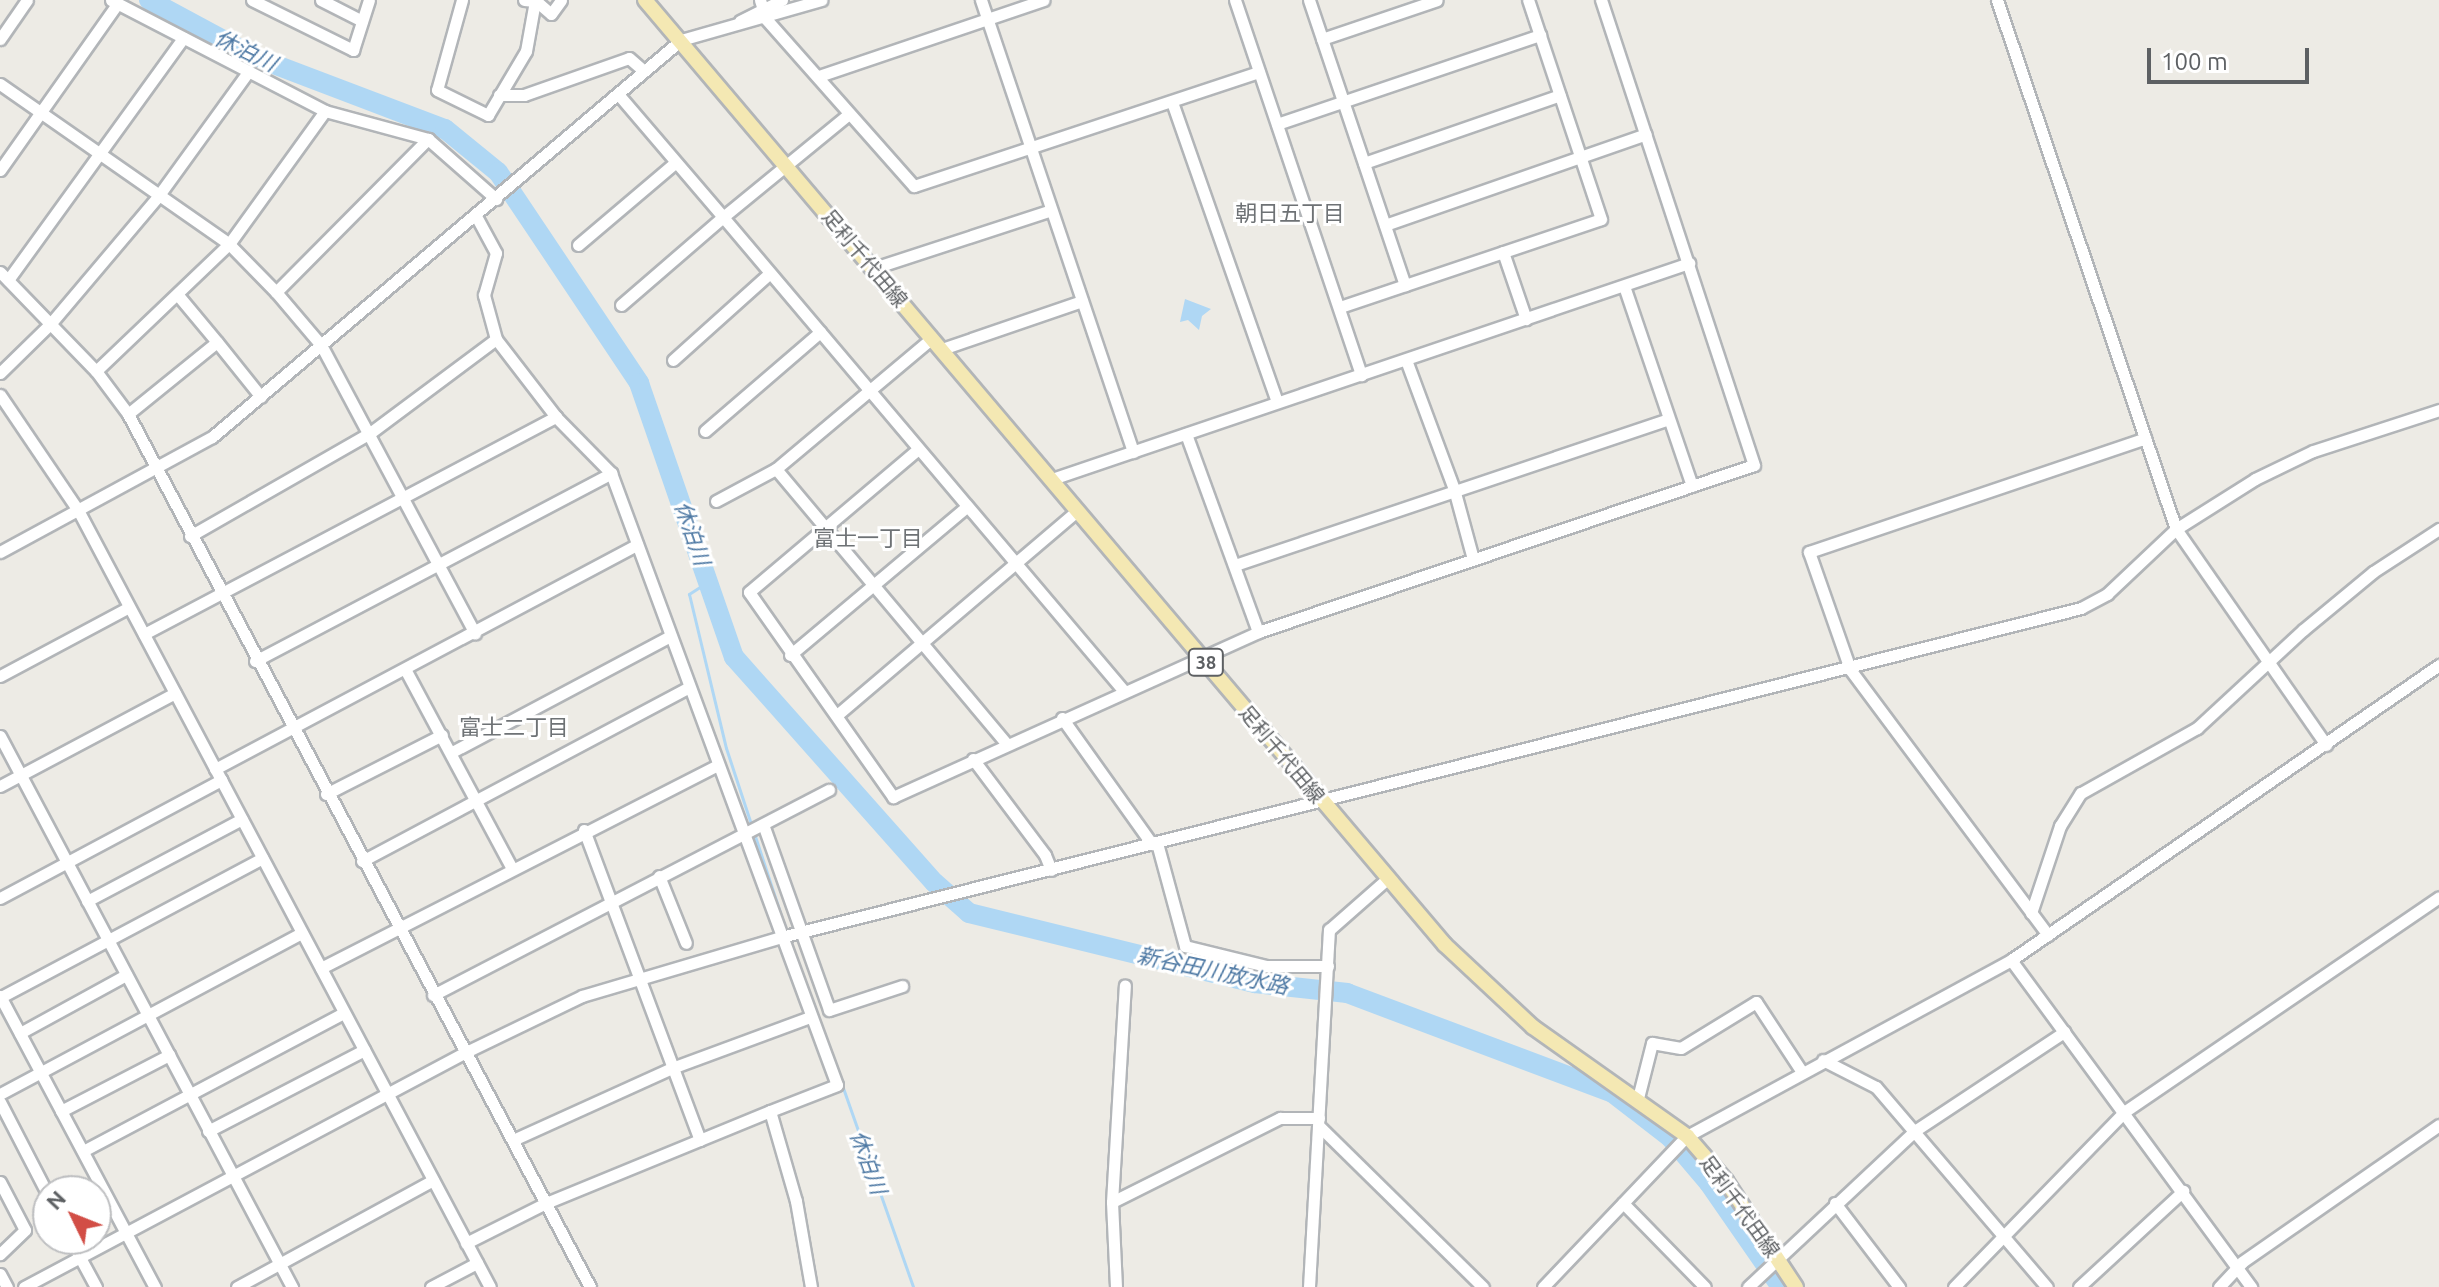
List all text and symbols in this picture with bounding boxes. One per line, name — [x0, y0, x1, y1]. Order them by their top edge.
water label: 休泊川 — [211, 24, 281, 76]
scale bar — [2151, 32, 2313, 82]
text: 100 m — [2161, 48, 2228, 75]
district label: 朝日五丁目 — [1235, 200, 1345, 226]
street label: 足利千代田線 — [817, 204, 913, 312]
water label: 休泊川 — [670, 498, 716, 568]
district label: 富士一丁目 — [813, 525, 923, 551]
road number: 38 — [1186, 648, 1226, 676]
street label: 足利千代田線 — [1234, 700, 1330, 808]
district label: 富士二丁目 — [459, 714, 569, 740]
water label: 新谷田川放水路 — [1135, 941, 1291, 999]
water label: 休泊川 — [845, 1126, 893, 1198]
street label: 足利千代田線 — [1695, 1150, 1785, 1262]
north arrow — [32, 1175, 112, 1255]
text: N — [41, 1185, 70, 1214]

